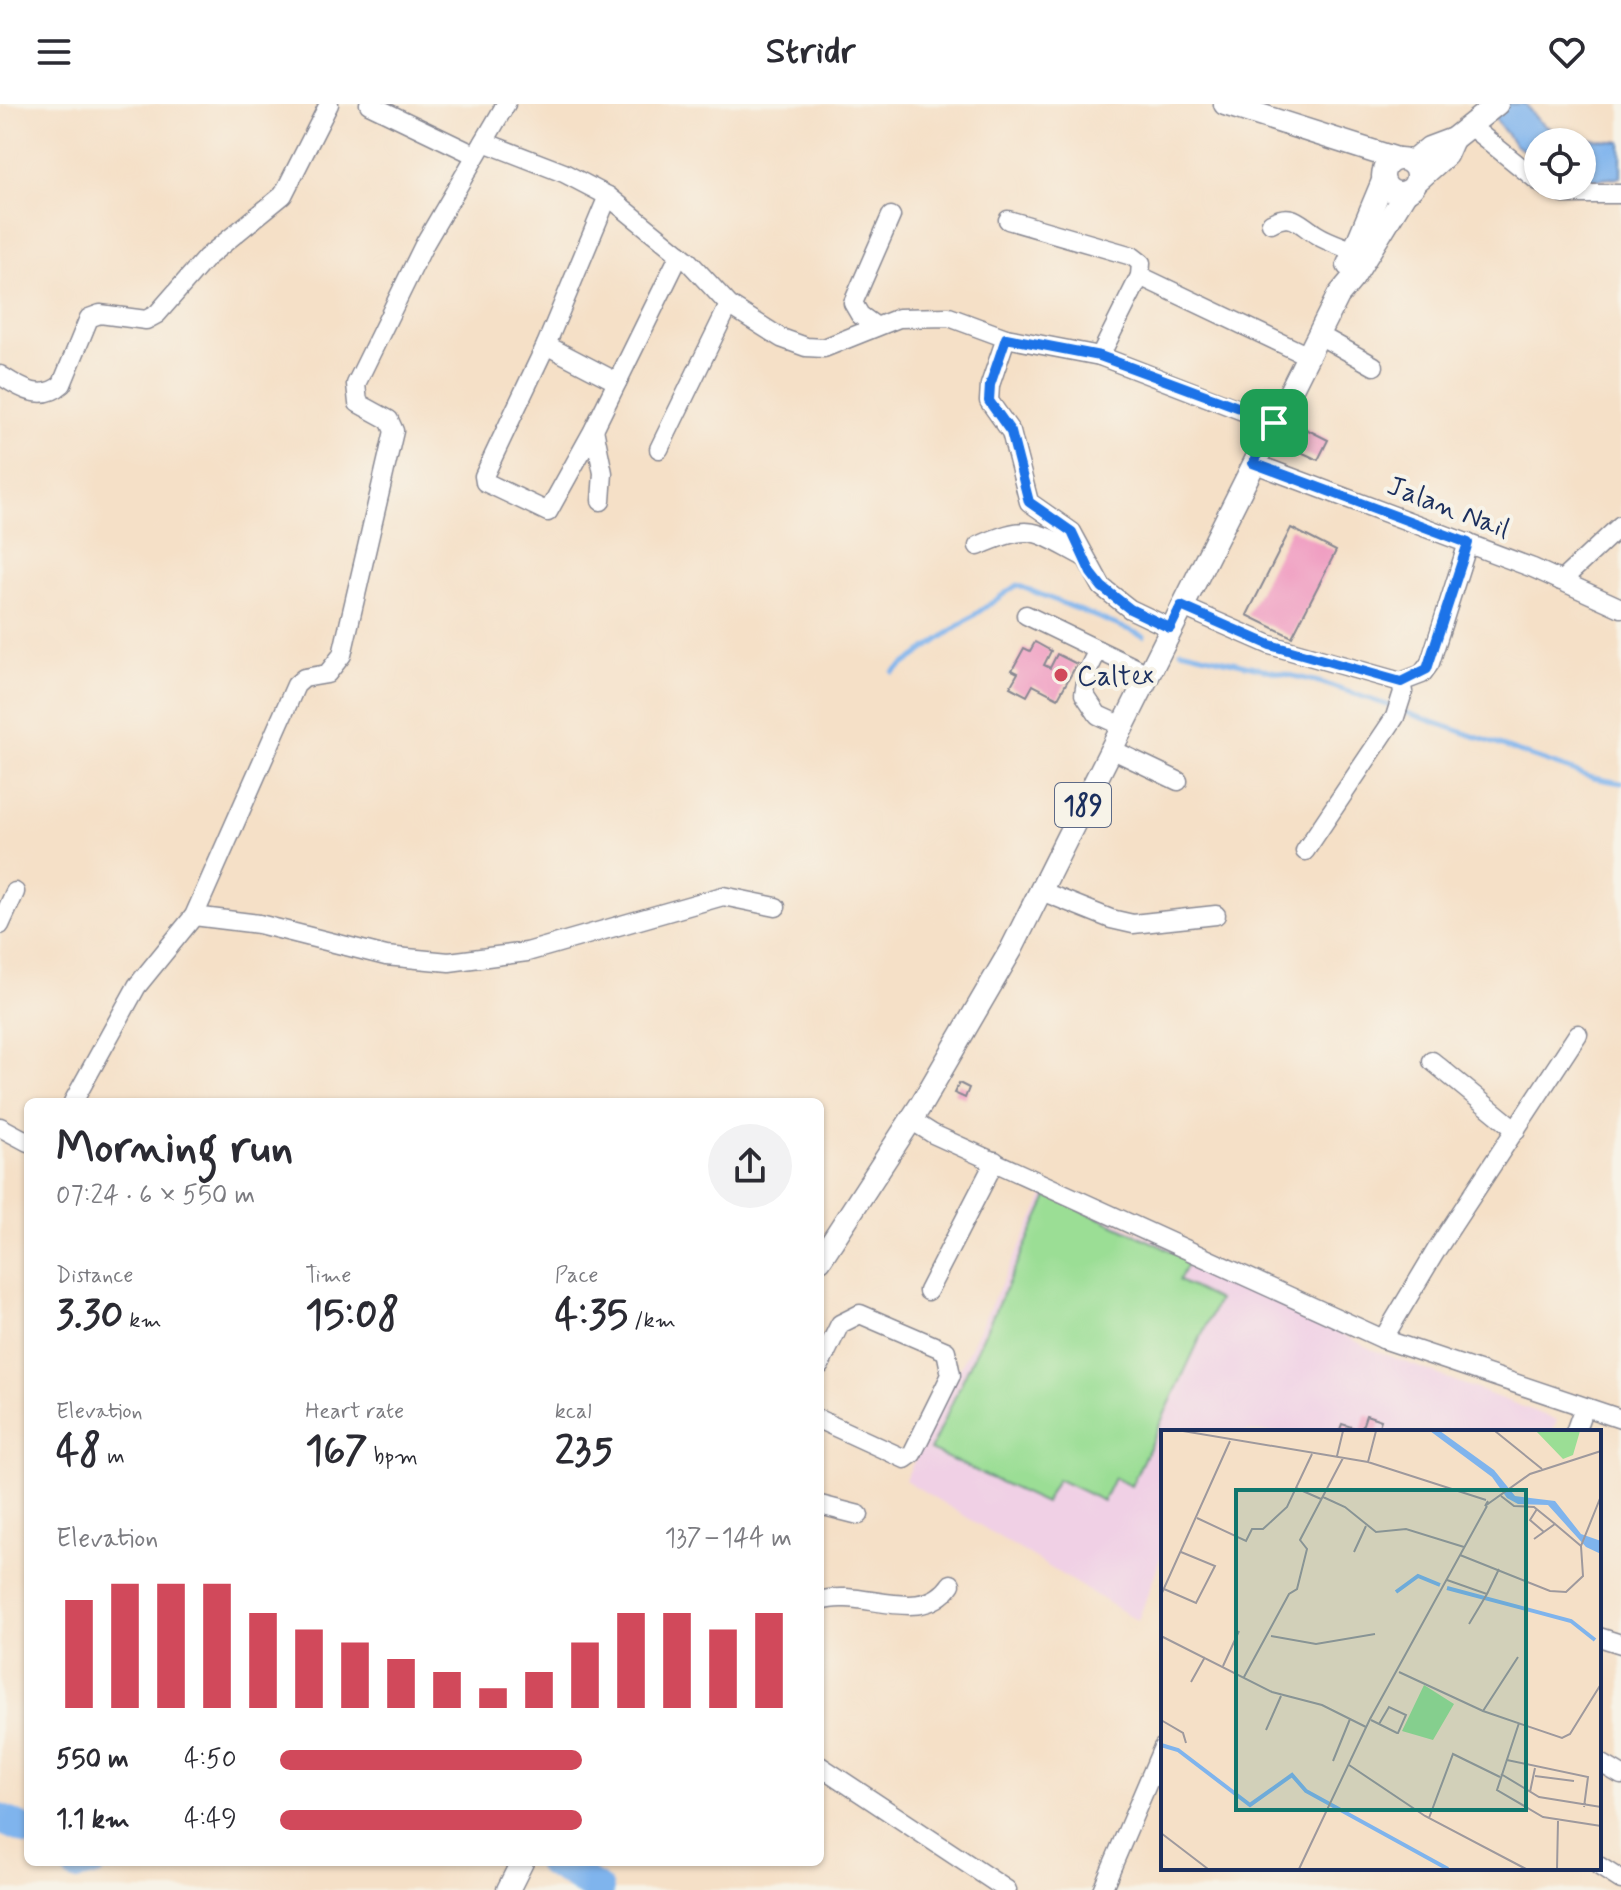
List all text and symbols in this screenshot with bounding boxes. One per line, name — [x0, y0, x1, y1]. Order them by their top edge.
text: Stridr — [766, 29, 855, 76]
icon: menu — [32, 30, 76, 74]
icon: heart — [1545, 30, 1589, 74]
map controls — [1524, 128, 1596, 200]
button: locate — [1524, 128, 1596, 200]
pin — [1240, 389, 1308, 457]
icon: arrive — [1252, 401, 1296, 445]
street label: Jalan Nail — [1382, 468, 1515, 549]
place label: Caltex — [1077, 659, 1154, 696]
marker: Caltex — [1052, 666, 1070, 684]
road number: 189 — [1055, 783, 1111, 827]
text: Morning run — [56, 1120, 293, 1178]
button: share — [708, 1124, 792, 1208]
text: 07:24 · 6 × 550 m — [56, 1179, 255, 1213]
text: Distance — [56, 1262, 133, 1290]
text: Time — [305, 1262, 351, 1290]
text: Pace — [555, 1262, 598, 1290]
text: 3.30 — [56, 1290, 123, 1342]
text: 15:08 — [305, 1290, 400, 1342]
text: 4:35 — [555, 1290, 628, 1342]
text: km — [123, 1307, 161, 1335]
text: /km — [628, 1307, 676, 1335]
text: Elevation — [56, 1398, 143, 1426]
text: Heart rate — [305, 1398, 404, 1426]
text: kcal — [555, 1398, 592, 1426]
text: 48 — [56, 1426, 101, 1478]
text: 167 — [305, 1426, 368, 1478]
text: 235 — [555, 1426, 613, 1478]
inset map — [1161, 1430, 1601, 1870]
text: m — [101, 1443, 125, 1471]
text: bpm — [368, 1443, 418, 1471]
text: Elevation — [56, 1522, 158, 1556]
text: 137–144 m — [664, 1522, 792, 1556]
text: 550 m — [56, 1743, 129, 1777]
text: 4:50 — [184, 1743, 237, 1777]
text: 1.1 km — [56, 1803, 130, 1837]
text: 4:49 — [184, 1803, 237, 1837]

